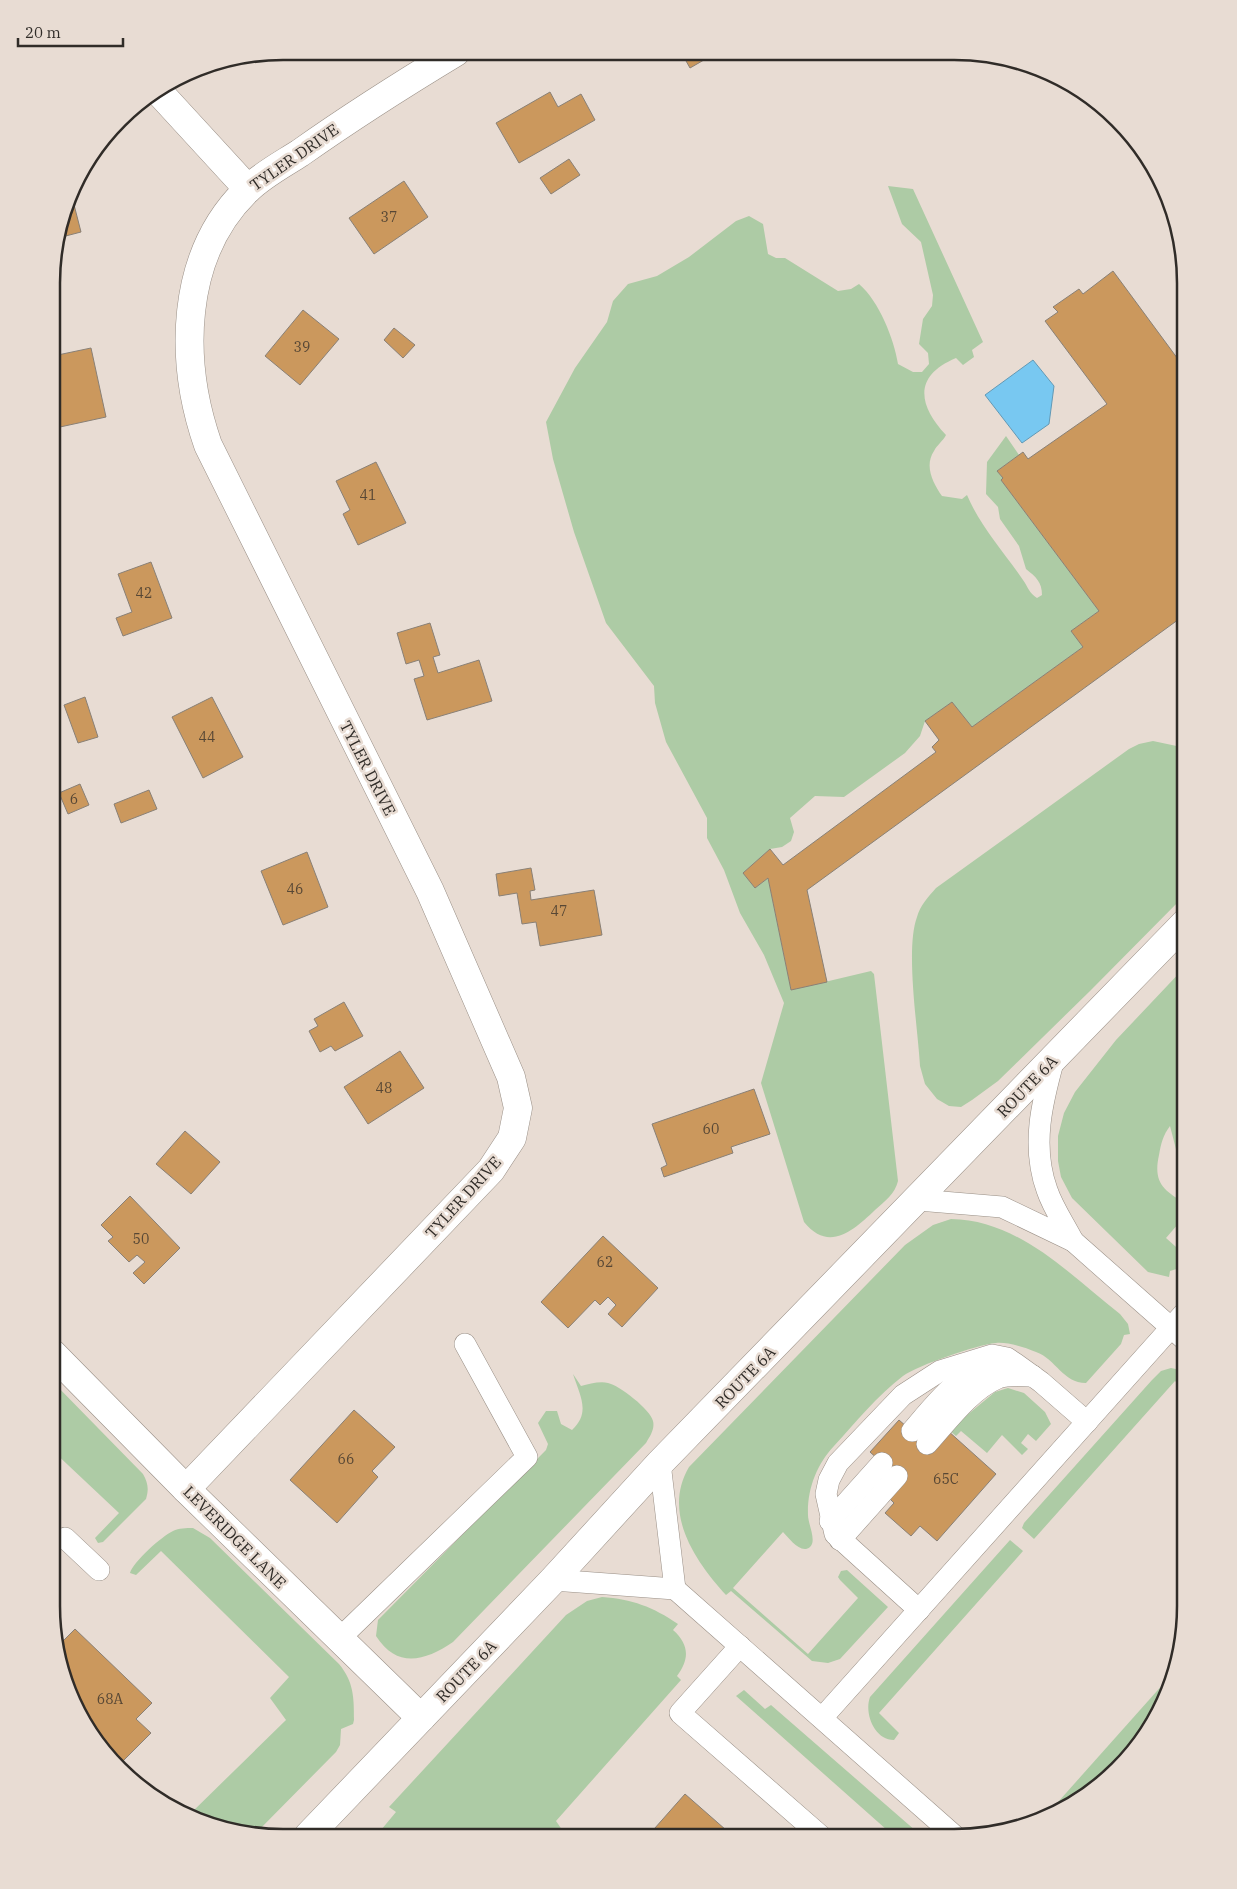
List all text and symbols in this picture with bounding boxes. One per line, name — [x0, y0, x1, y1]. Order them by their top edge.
scale bar — [18, 15, 122, 47]
text: 20 m — [25, 23, 61, 42]
street label: TYLER DRIVE — [246, 119, 342, 195]
house number: 37 — [381, 208, 397, 226]
house number: 39 — [294, 338, 310, 356]
house number: 41 — [360, 486, 376, 504]
house number: 42 — [136, 584, 152, 602]
street label: TYLER DRIVE — [336, 717, 400, 819]
house number: 44 — [199, 728, 215, 746]
house number: 6 — [70, 790, 78, 808]
house number: 46 — [287, 880, 303, 898]
house number: 47 — [551, 902, 567, 920]
street label: ROUTE 6A — [992, 1051, 1062, 1121]
house number: 48 — [376, 1079, 392, 1097]
house number: 60 — [703, 1120, 719, 1138]
street label: TYLER DRIVE — [421, 1152, 505, 1242]
house number: 50 — [133, 1230, 149, 1248]
house number: 62 — [597, 1253, 613, 1271]
street label: ROUTE 6A — [710, 1342, 780, 1412]
house number: 66 — [338, 1450, 354, 1468]
house number: 65C — [933, 1470, 959, 1488]
street label: LEVERIDGE LANE — [179, 1481, 291, 1593]
street label: ROUTE 6A — [431, 1636, 501, 1706]
house number: 68A — [97, 1690, 124, 1708]

